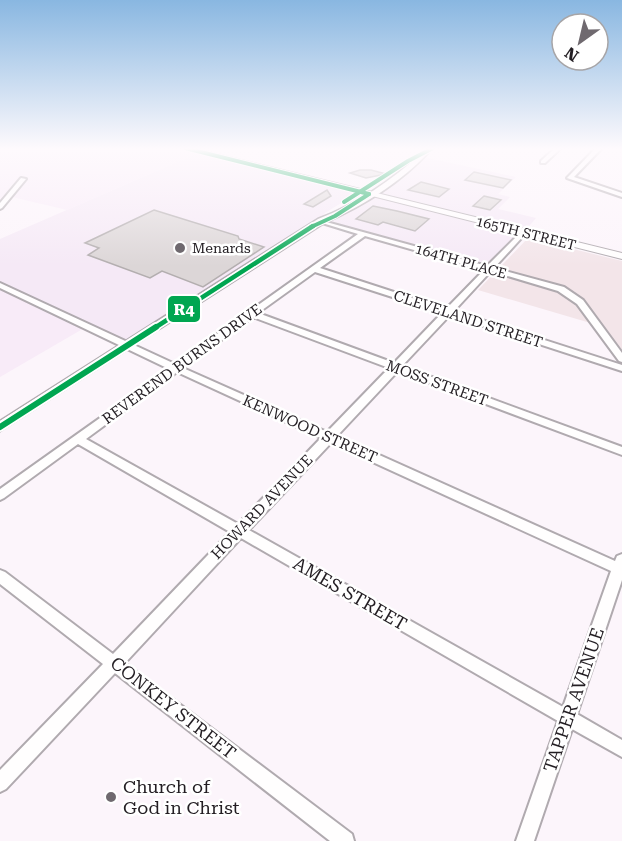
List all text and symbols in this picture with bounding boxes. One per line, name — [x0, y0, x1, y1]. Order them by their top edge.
north arrow — [550, 12, 610, 72]
text: N — [561, 43, 582, 65]
street label: 165TH STREET — [474, 213, 578, 253]
place label: Menards — [192, 240, 251, 256]
street label: 164TH PLACE — [413, 240, 509, 282]
marker: Menards — [173, 241, 187, 255]
street label: CLEVELAND STREET — [391, 286, 545, 352]
line badge: R4 — [167, 295, 201, 323]
street label: REVEREND BURNS DRIVE — [99, 300, 265, 428]
text: R4 — [174, 300, 194, 319]
street label: MOSS STREET — [384, 356, 490, 410]
street label: KENWOOD STREET — [240, 391, 380, 467]
street label: HOWARD AVENUE — [207, 451, 317, 563]
street label: AMES STREET — [290, 553, 411, 635]
street label: TAPPER AVENUE — [539, 625, 608, 775]
street label: CONKEY STREET — [106, 652, 240, 763]
place label: Church of God in Christ — [123, 776, 240, 818]
marker: Church of God in Christ — [104, 790, 118, 804]

